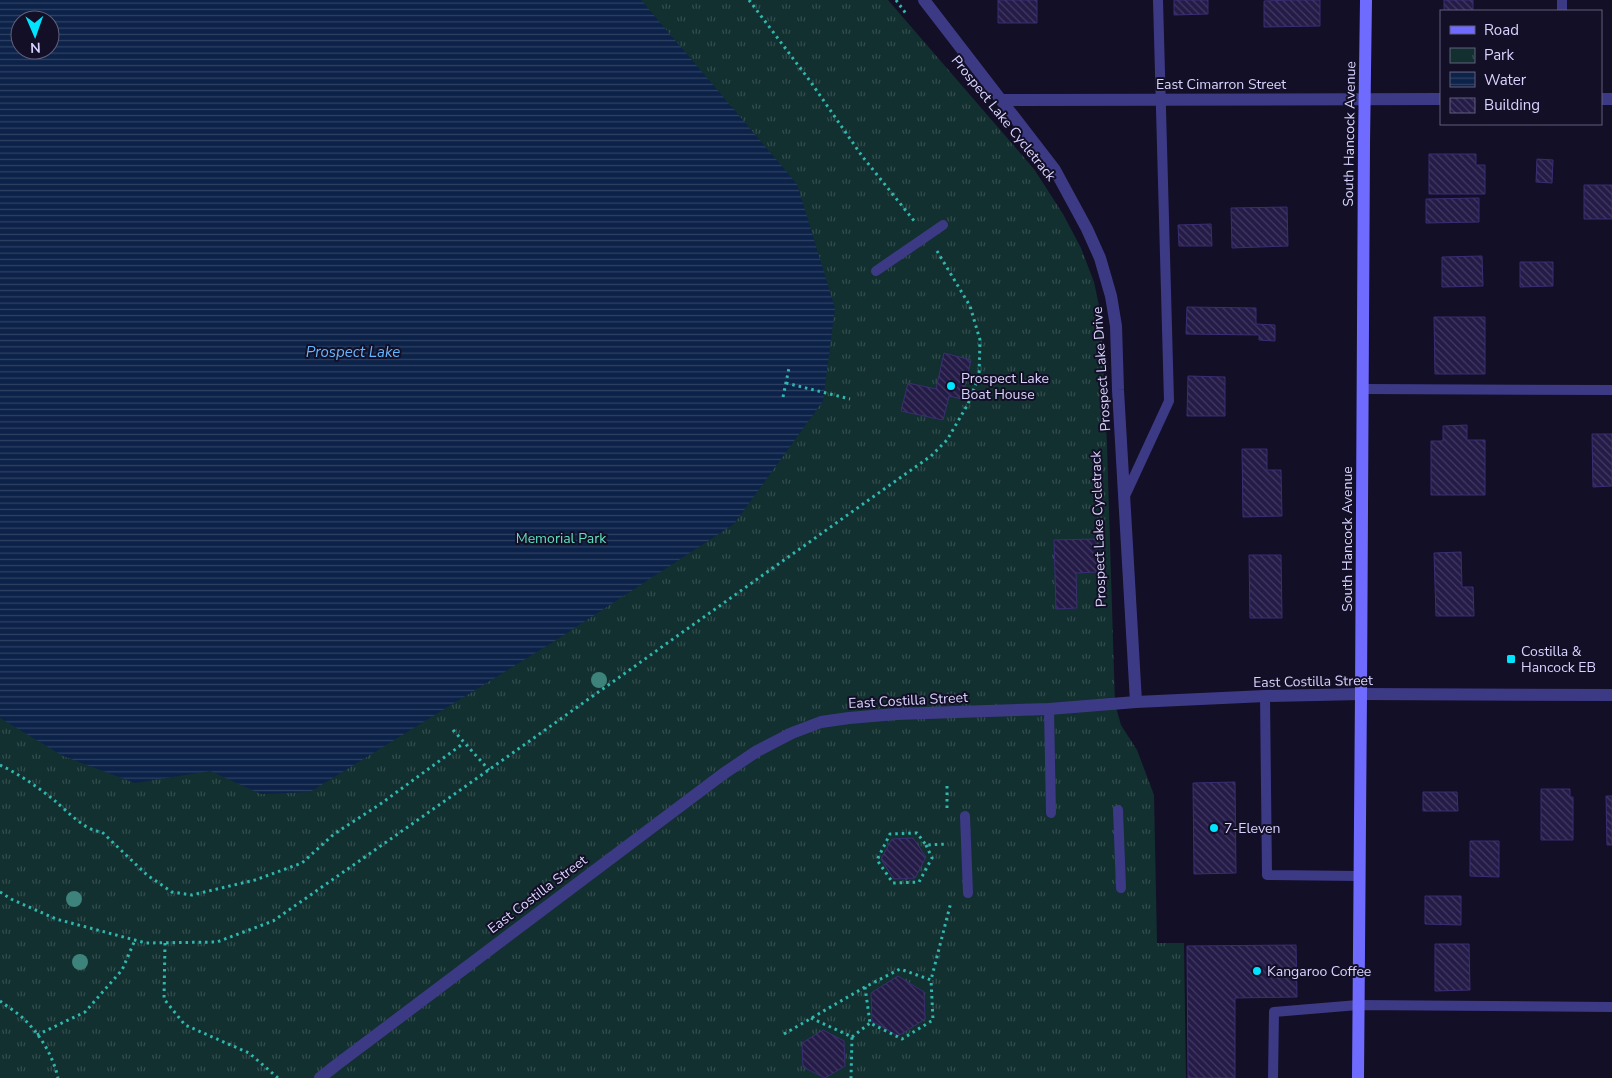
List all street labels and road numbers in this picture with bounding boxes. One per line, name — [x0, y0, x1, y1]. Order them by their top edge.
street label: Prospect Lake Cycletrack — [947, 51, 1061, 186]
street label: South Hancock Avenue — [1339, 61, 1360, 207]
street label: East Cimarron Street — [1156, 75, 1286, 94]
street label: Prospect Lake Drive — [1088, 306, 1115, 432]
street label: Prospect Lake Cycletrack — [1086, 449, 1111, 608]
street label: South Hancock Avenue — [1338, 466, 1357, 612]
street label: East Costilla Street — [1253, 671, 1373, 692]
street label: East Costilla Street — [848, 688, 968, 713]
street label: East Costilla Street — [484, 851, 591, 938]

